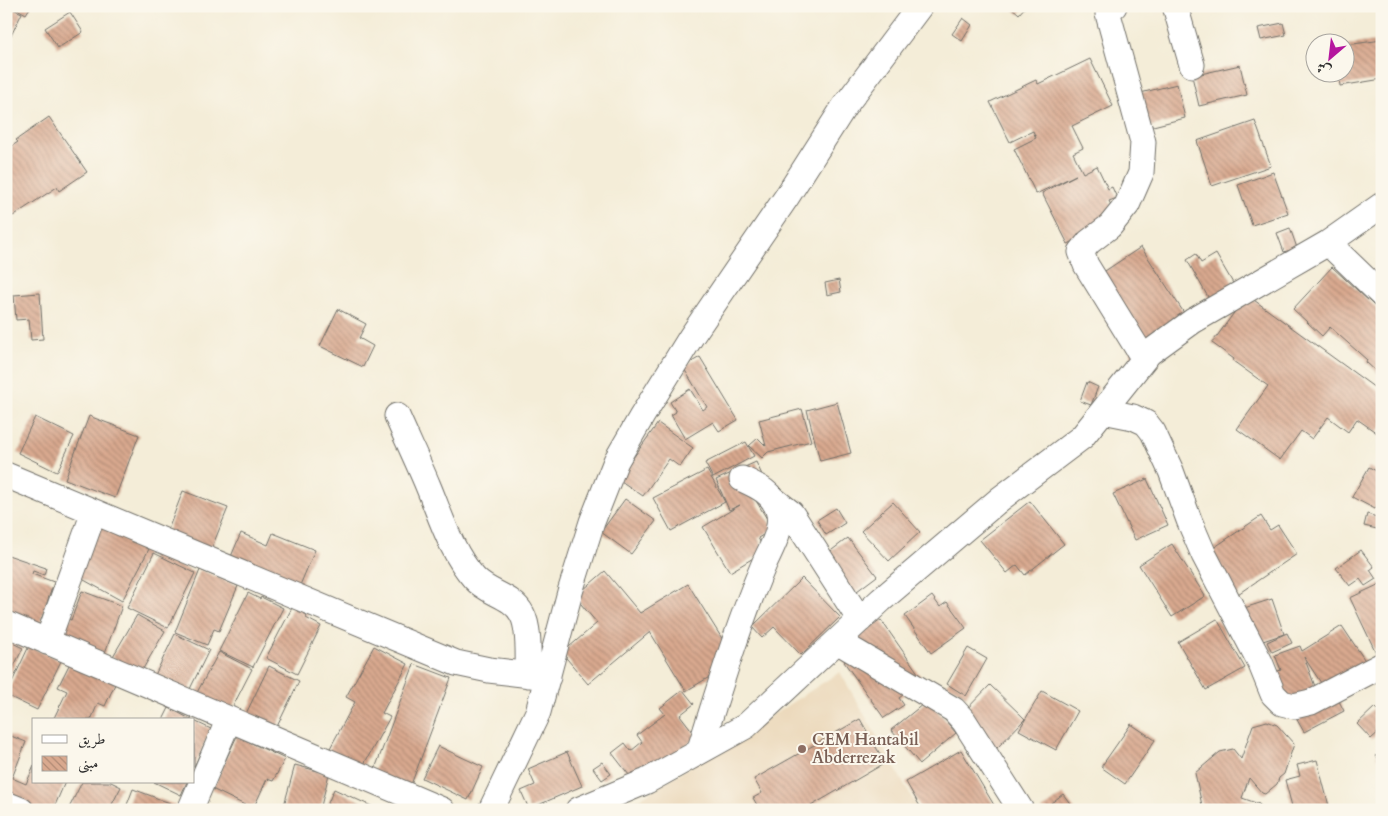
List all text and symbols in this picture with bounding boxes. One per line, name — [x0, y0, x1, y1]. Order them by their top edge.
north arrow — [1306, 32, 1356, 82]
text: ش — [1313, 57, 1335, 81]
legend — [32, 718, 195, 784]
text: طريق — [78, 729, 105, 749]
place label: CEM Hantabil Abderrezak — [812, 729, 919, 769]
marker: CEM Hantabil Abderrezak — [796, 743, 808, 755]
text: مبنى — [78, 753, 98, 774]

